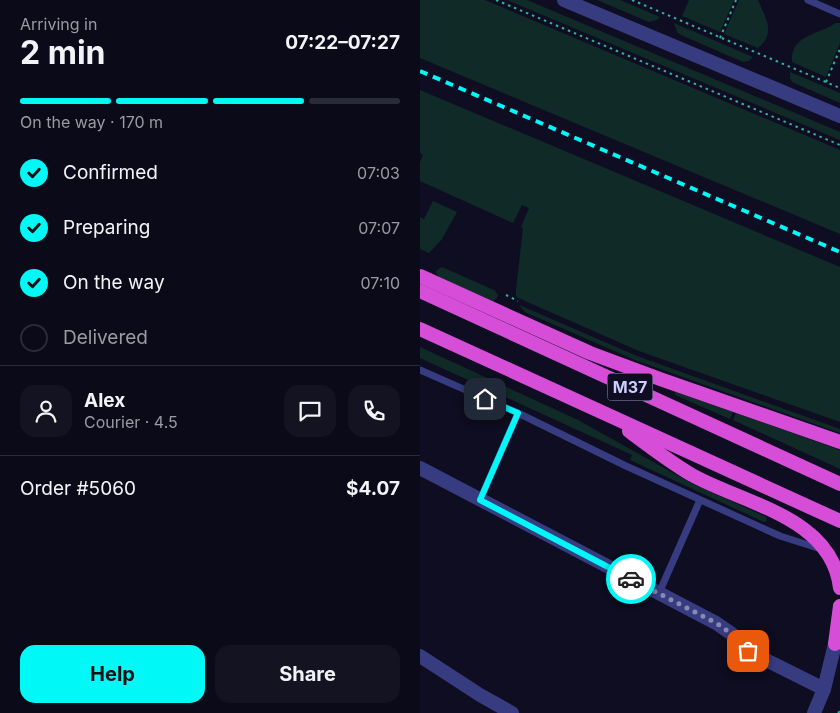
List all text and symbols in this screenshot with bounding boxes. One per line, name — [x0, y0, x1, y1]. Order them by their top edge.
text: Arriving in — [20, 14, 97, 34]
text: 07:22–07:27 — [285, 31, 400, 54]
text: 2 min — [20, 33, 106, 72]
text: On the way · 170 m — [20, 112, 163, 132]
icon: check — [20, 159, 48, 187]
text: Confirmed — [63, 161, 158, 184]
text: 07:03 — [357, 163, 400, 183]
icon: check — [20, 214, 48, 242]
text: Preparing — [63, 216, 150, 239]
text: 07:07 — [358, 218, 400, 238]
icon: check — [20, 269, 48, 297]
text: On the way — [63, 271, 165, 294]
text: 07:10 — [360, 273, 400, 293]
text: Delivered — [63, 326, 148, 349]
road number: M37 — [608, 374, 652, 401]
pin — [464, 378, 506, 420]
button: person — [20, 385, 72, 437]
button: chat — [284, 385, 336, 437]
button: phone — [348, 385, 400, 437]
icon: home — [471, 385, 499, 413]
text: Alex — [84, 389, 125, 412]
text: Courier · 4.5 — [84, 412, 178, 432]
text: Order #5060 — [20, 477, 136, 500]
text: $4.07 — [346, 477, 400, 500]
courier — [606, 554, 656, 604]
icon: car — [617, 565, 645, 593]
pin — [727, 630, 769, 672]
icon: bag — [734, 637, 762, 665]
button: Help — [20, 645, 205, 703]
button: Share — [215, 645, 400, 703]

